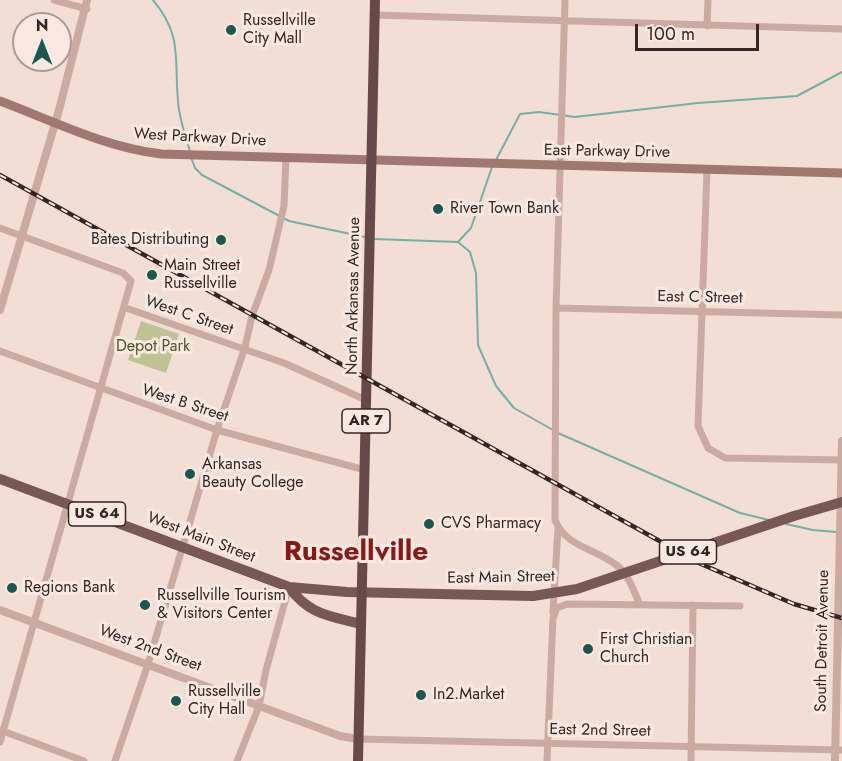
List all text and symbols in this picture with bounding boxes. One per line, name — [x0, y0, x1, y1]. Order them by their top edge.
place label: Russellville City Mall — [243, 11, 316, 49]
north arrow — [12, 12, 72, 72]
scale bar — [638, 12, 762, 50]
text: N — [36, 14, 48, 37]
text: 100 m — [646, 21, 695, 47]
marker: Russellville City Mall — [224, 23, 238, 37]
street label: West Parkway Drive — [133, 125, 267, 151]
street label: East Parkway Drive — [544, 141, 670, 163]
place label: River Town Bank — [450, 199, 559, 219]
marker: River Town Bank — [431, 202, 445, 216]
street label: North Arkansas Avenue — [343, 217, 365, 375]
place label: Bates Distributing — [91, 230, 209, 250]
marker: Bates Distributing — [214, 233, 228, 247]
place label: Main Street Russellville — [164, 256, 240, 294]
marker: Main Street Russellville — [145, 268, 159, 282]
street label: East C Street — [657, 288, 743, 308]
street label: West C Street — [142, 292, 236, 340]
park label: Depot Park — [116, 337, 190, 357]
street label: West B Street — [139, 381, 231, 427]
road number: AR 7 — [342, 409, 390, 433]
place label: Arkansas Beauty College — [202, 455, 304, 493]
marker: Arkansas Beauty College — [183, 467, 197, 481]
road number: US 64 — [68, 502, 126, 526]
street label: West Main Street — [144, 509, 258, 567]
place label: CVS Pharmacy — [441, 514, 541, 534]
marker: CVS Pharmacy — [422, 517, 436, 531]
district label: Russellville — [284, 536, 428, 570]
road number: US 64 — [660, 540, 716, 564]
street label: East Main Street — [447, 567, 555, 589]
street label: South Detroit Avenue — [812, 570, 834, 712]
place label: Regions Bank — [24, 578, 115, 598]
marker: Regions Bank — [5, 581, 19, 595]
place label: Russellville Tourism & Visitors Center — [157, 586, 286, 624]
marker: Russellville Tourism & Visitors Center — [138, 598, 152, 612]
street label: West 2nd Street — [96, 622, 204, 676]
place label: First Christian Church — [600, 630, 692, 668]
marker: First Christian Church — [581, 642, 595, 656]
place label: Russellville City Hall — [188, 682, 261, 720]
place label: In2.Market — [433, 685, 504, 705]
marker: In2.Market — [414, 688, 428, 702]
marker: Russellville City Hall — [169, 694, 183, 708]
street label: East 2nd Street — [549, 721, 651, 741]

